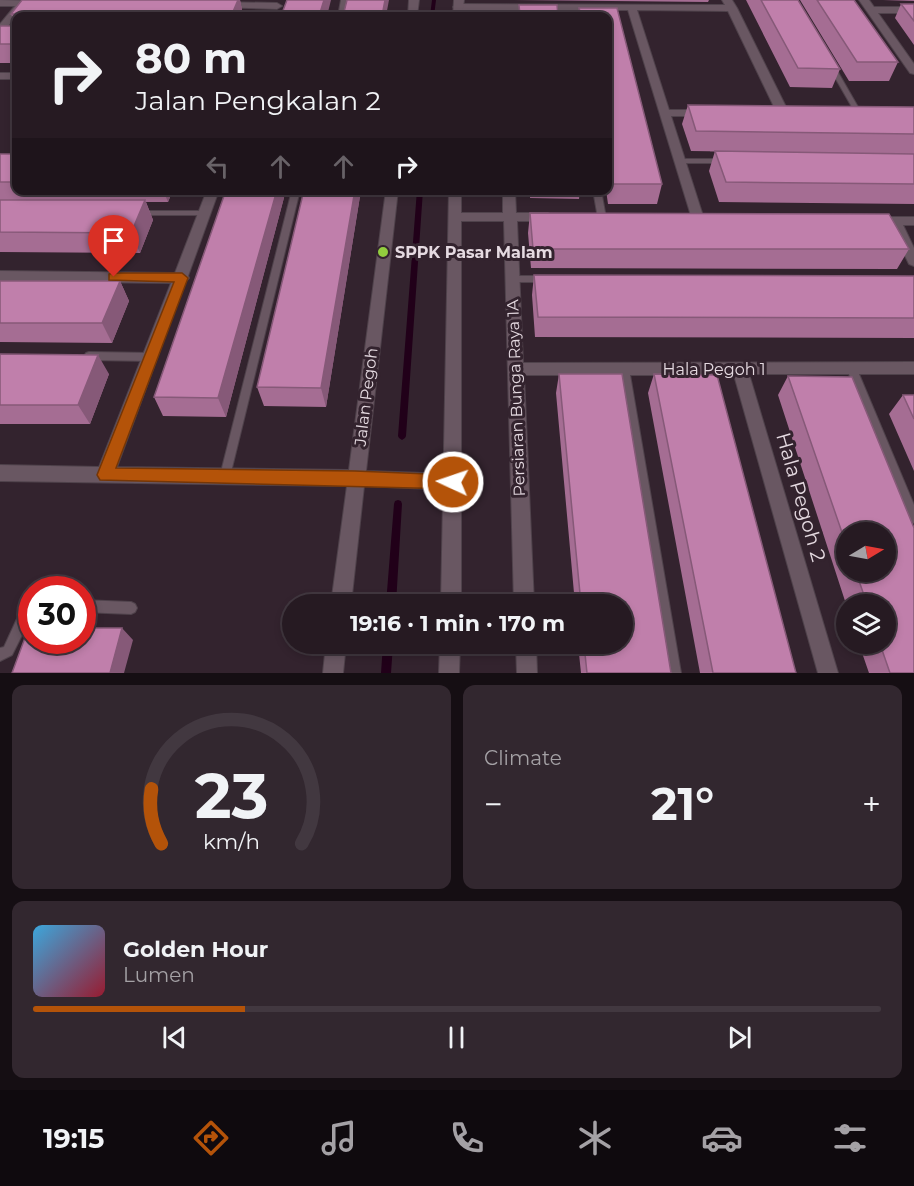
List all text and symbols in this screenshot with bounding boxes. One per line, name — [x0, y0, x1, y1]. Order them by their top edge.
text: 80 m — [135, 32, 247, 84]
icon: right — [36, 36, 114, 114]
text: Jalan Pengkalan 2 — [135, 84, 381, 117]
icon: left — [201, 150, 234, 183]
icon: ahead — [264, 150, 297, 183]
icon: ahead — [327, 150, 360, 183]
icon: right — [390, 150, 423, 183]
pin — [88, 215, 139, 277]
icon: arrive — [97, 224, 130, 257]
place label: SPPK Pasar Malam — [395, 243, 552, 262]
marker: SPPK Pasar Malam — [376, 245, 390, 259]
street label: Persiaran Bunga Raya 1A — [503, 299, 529, 497]
street label: Jalan Pegoh — [350, 347, 381, 448]
street label: Hala Pegoh 1 — [662, 360, 766, 379]
street label: Hala Pegoh 2 — [771, 430, 831, 564]
position arrow — [421, 450, 485, 514]
north arrow — [836, 522, 896, 582]
map controls — [836, 522, 896, 654]
speed limit sign: 30 — [18, 576, 96, 654]
button: layers — [836, 594, 896, 654]
text: 19:16 · 1 min · 170 m — [350, 610, 565, 637]
text: Climate — [484, 746, 562, 770]
text: 23 — [195, 758, 268, 834]
text: 21° — [651, 776, 714, 831]
text: − — [484, 784, 503, 824]
text: + — [862, 784, 881, 824]
text: km/h — [203, 828, 260, 854]
text: Golden Hour — [123, 936, 268, 963]
text: Lumen — [123, 963, 195, 987]
icon: previous — [158, 1021, 191, 1054]
icon: pause — [440, 1021, 473, 1054]
icon: next — [723, 1021, 756, 1054]
icon: directions — [190, 1117, 232, 1159]
icon: music — [318, 1117, 360, 1159]
icon: phone — [446, 1117, 488, 1159]
icon: climate — [574, 1117, 616, 1159]
icon: car — [701, 1117, 743, 1159]
icon: filters — [829, 1117, 871, 1159]
text: 19:15 — [43, 1122, 104, 1155]

